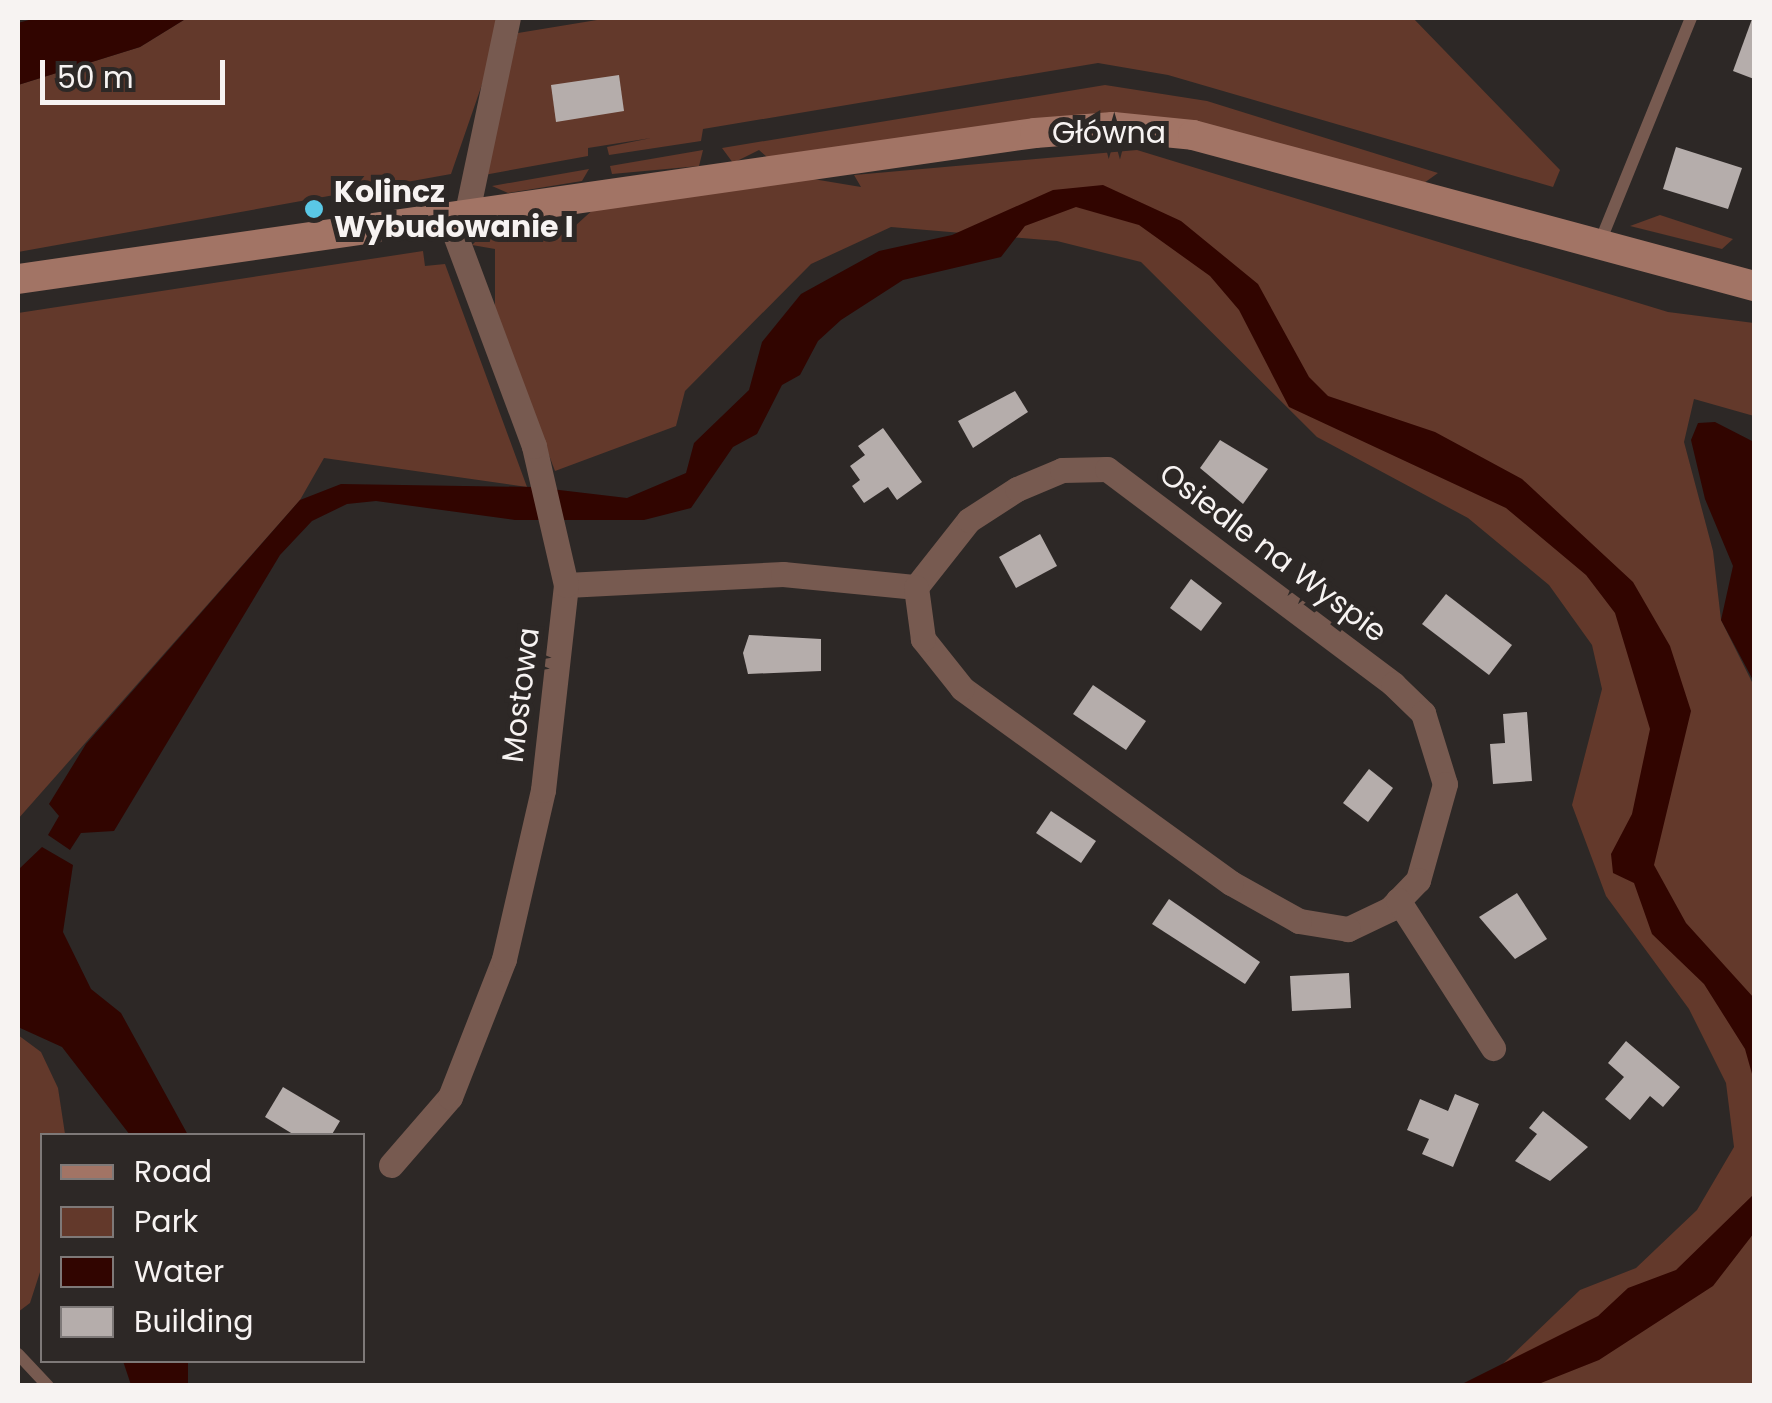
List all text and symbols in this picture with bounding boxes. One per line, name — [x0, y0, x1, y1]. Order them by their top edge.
scale bar — [45, 40, 230, 102]
text: 50 m — [57, 56, 134, 99]
street label: Główna — [1052, 115, 1166, 151]
place label: Kolincz Wybudowanie I — [334, 174, 574, 244]
marker: Kolincz Wybudowanie I — [303, 198, 325, 220]
street label: Osiedle na Wyspie — [1152, 456, 1394, 650]
street label: Mostowa — [495, 625, 547, 765]
legend — [40, 1133, 365, 1363]
text: Road — [134, 1150, 212, 1193]
text: Park — [134, 1200, 198, 1243]
text: Water — [134, 1250, 224, 1293]
text: Building — [134, 1300, 254, 1343]

